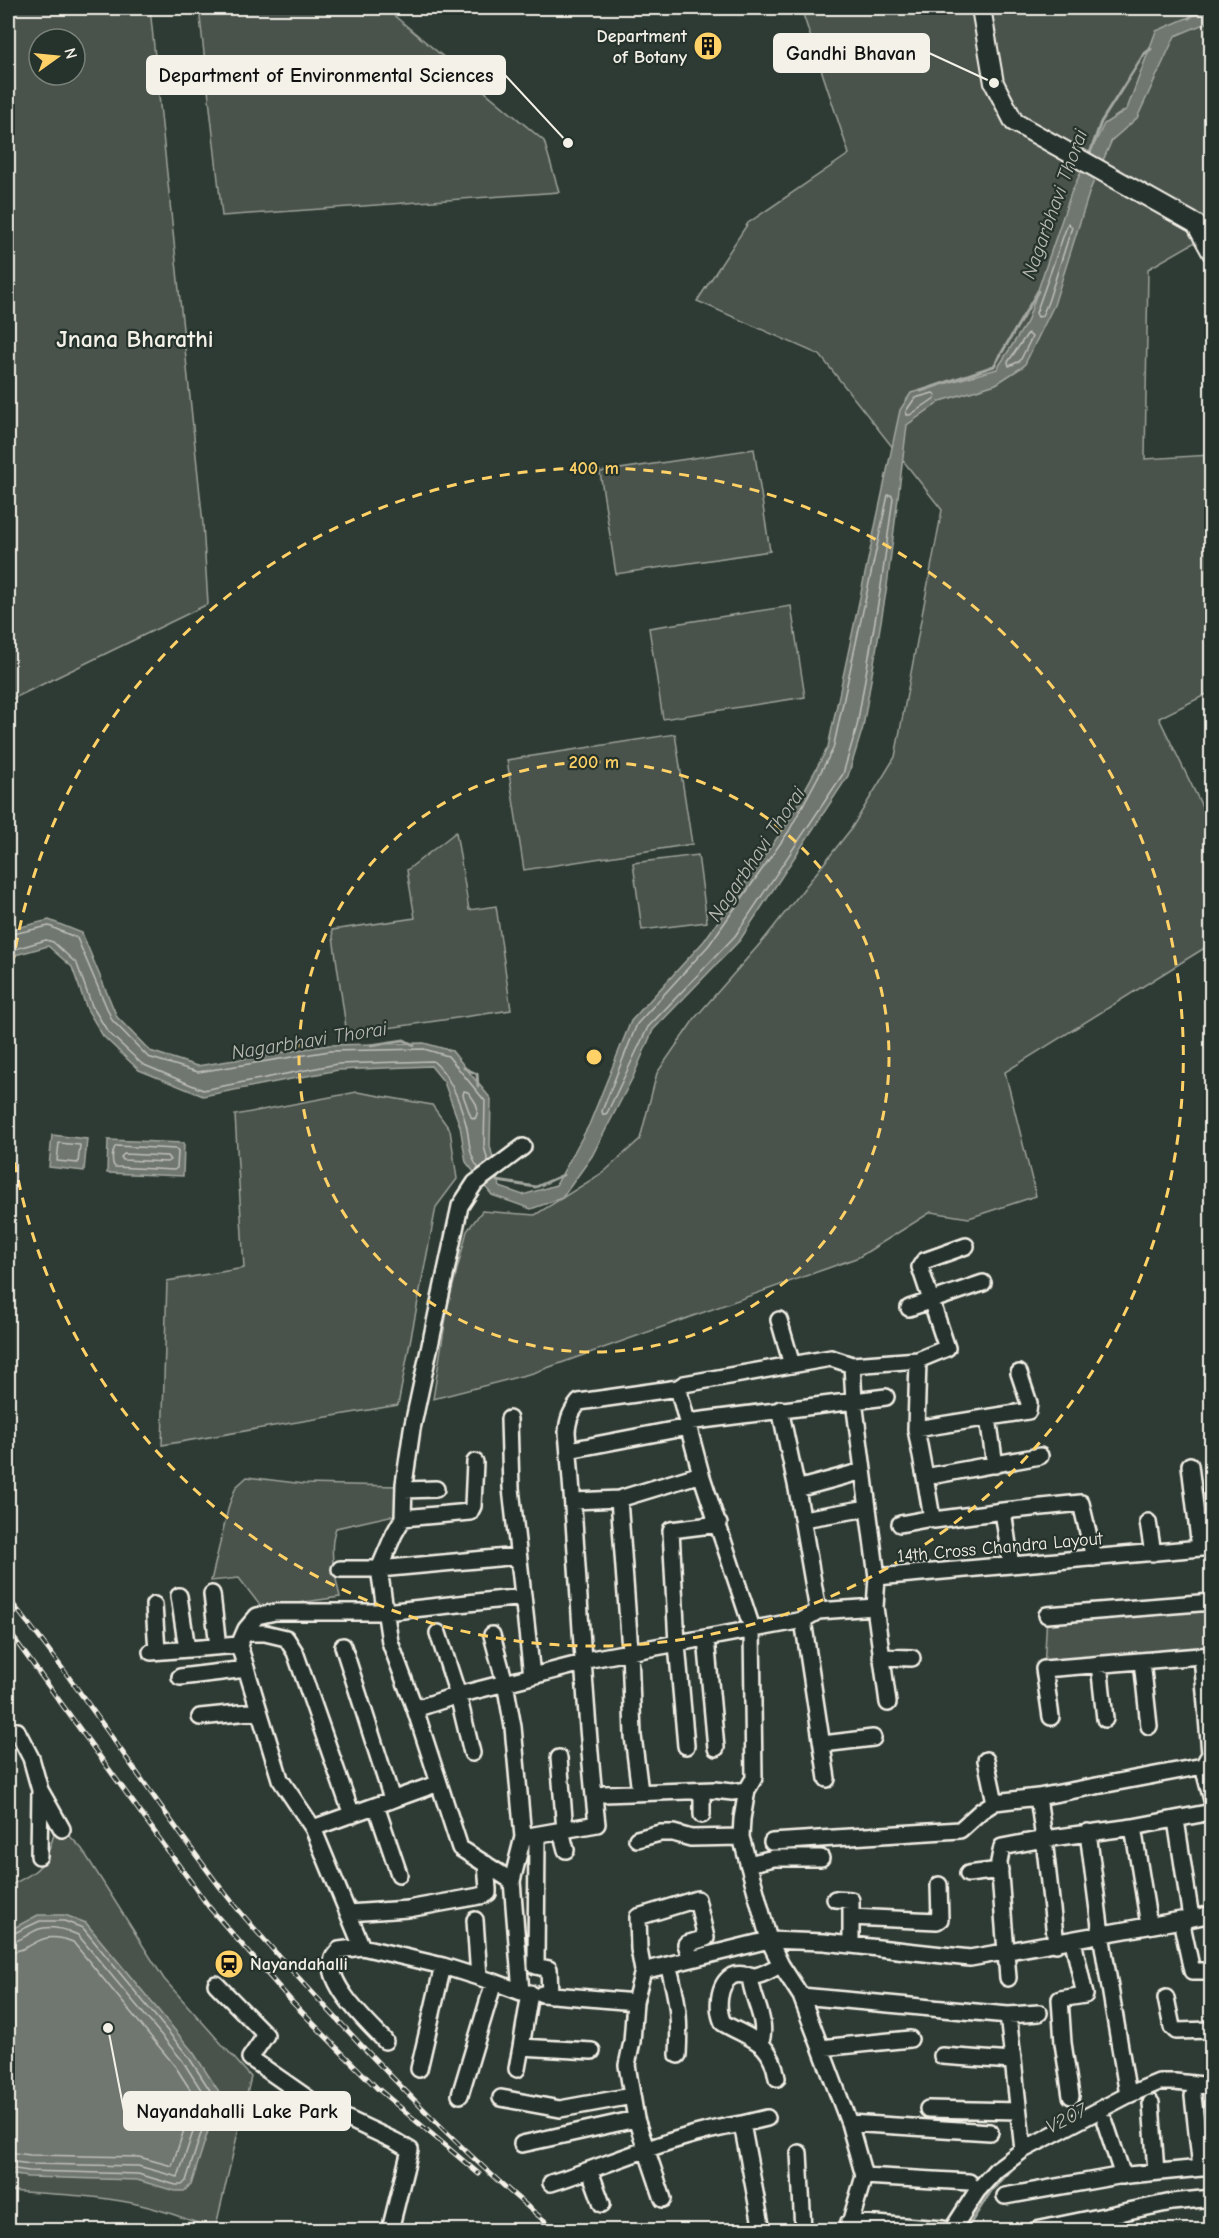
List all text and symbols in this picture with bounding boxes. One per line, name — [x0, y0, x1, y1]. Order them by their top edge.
place label: Department of Botany — [596, 26, 688, 68]
north arrow — [27, 27, 87, 87]
building icon: Department of Botany — [692, 30, 724, 62]
callout: Gandhi Bhavan — [774, 34, 929, 72]
text: Gandhi Bhavan — [786, 42, 916, 65]
text: N — [60, 46, 81, 61]
callout: Department of Environmental Sciences — [147, 56, 505, 94]
text: Department of Environmental Sciences — [159, 64, 493, 87]
water label: Nagarbhavi Thorai — [1017, 126, 1092, 282]
district label: Jnana Bharathi — [56, 325, 214, 353]
text: 400 m — [569, 458, 619, 479]
text: 200 m — [569, 752, 619, 773]
water label: Nagarbhavi Thorai — [703, 782, 810, 926]
water label: Nagarbhavi Thorai — [230, 1017, 389, 1064]
centre of rings — [584, 1047, 604, 1067]
street label: 14th Cross Chandra Layout — [896, 1528, 1104, 1567]
station icon: Nayandahalli — [213, 1948, 245, 1980]
place label: Nayandahalli — [250, 1954, 348, 1975]
callout: Nayandahalli Lake Park — [124, 2092, 350, 2130]
water label: V207 — [1042, 2098, 1092, 2138]
text: Nayandahalli Lake Park — [136, 2100, 338, 2123]

